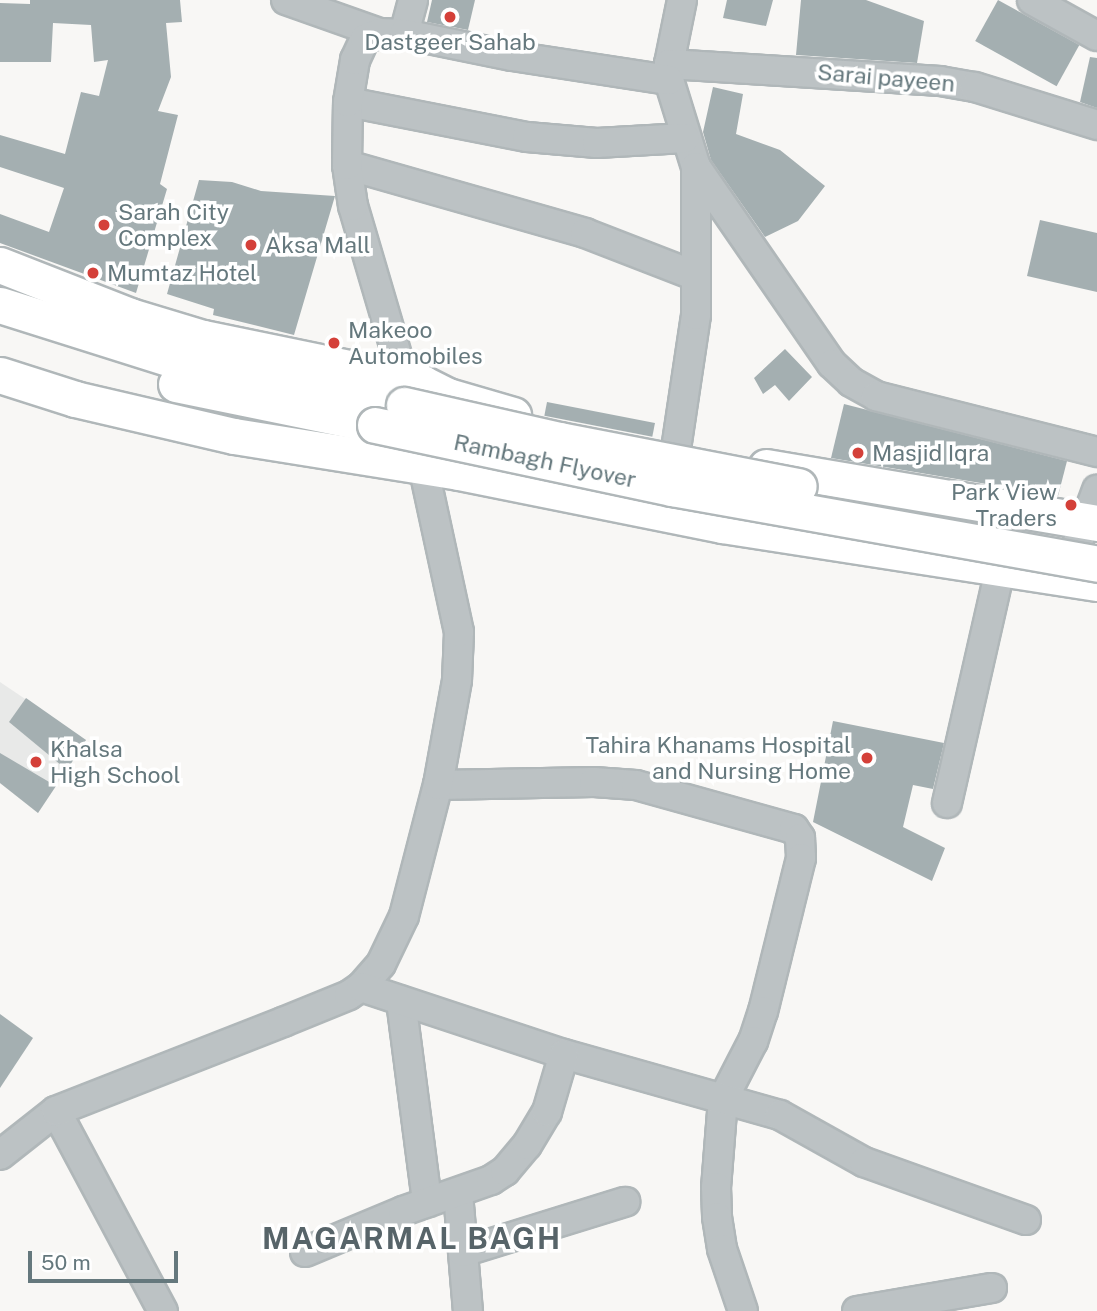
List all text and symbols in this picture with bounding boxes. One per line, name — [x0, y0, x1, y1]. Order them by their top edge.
marker: Dastgeer Sahab — [442, 9, 458, 25]
place label: Dastgeer Sahab — [364, 28, 536, 56]
street label: Sarai payeen — [816, 58, 956, 98]
place label: Sarah City Complex — [118, 198, 229, 252]
marker: Sarah City Complex — [96, 217, 112, 233]
place label: Aksa Mall — [265, 231, 371, 259]
marker: Aksa Mall — [243, 237, 259, 253]
place label: Mumtaz Hotel — [107, 259, 257, 287]
marker: Mumtaz Hotel — [85, 265, 101, 281]
place label: Makeoo Automobiles — [348, 316, 483, 370]
marker: Makeoo Automobiles — [326, 335, 342, 351]
street label: Rambagh Flyover — [451, 428, 639, 494]
place label: Masjid Iqra — [872, 439, 989, 467]
marker: Masjid Iqra — [850, 445, 866, 461]
place label: Park View Traders — [950, 478, 1057, 532]
marker: Park View Traders — [1063, 497, 1079, 513]
place label: Tahira Khanams Hospital and Nursing Home — [585, 731, 851, 785]
place label: Khalsa High School — [50, 735, 180, 789]
marker: Tahira Khanams Hospital and Nursing Home — [857, 748, 877, 768]
marker: Khalsa High School — [28, 754, 44, 770]
district label: MAGARMAL BAGH — [264, 1220, 560, 1256]
scale bar — [32, 1238, 182, 1282]
text: 50 m — [41, 1250, 91, 1275]

